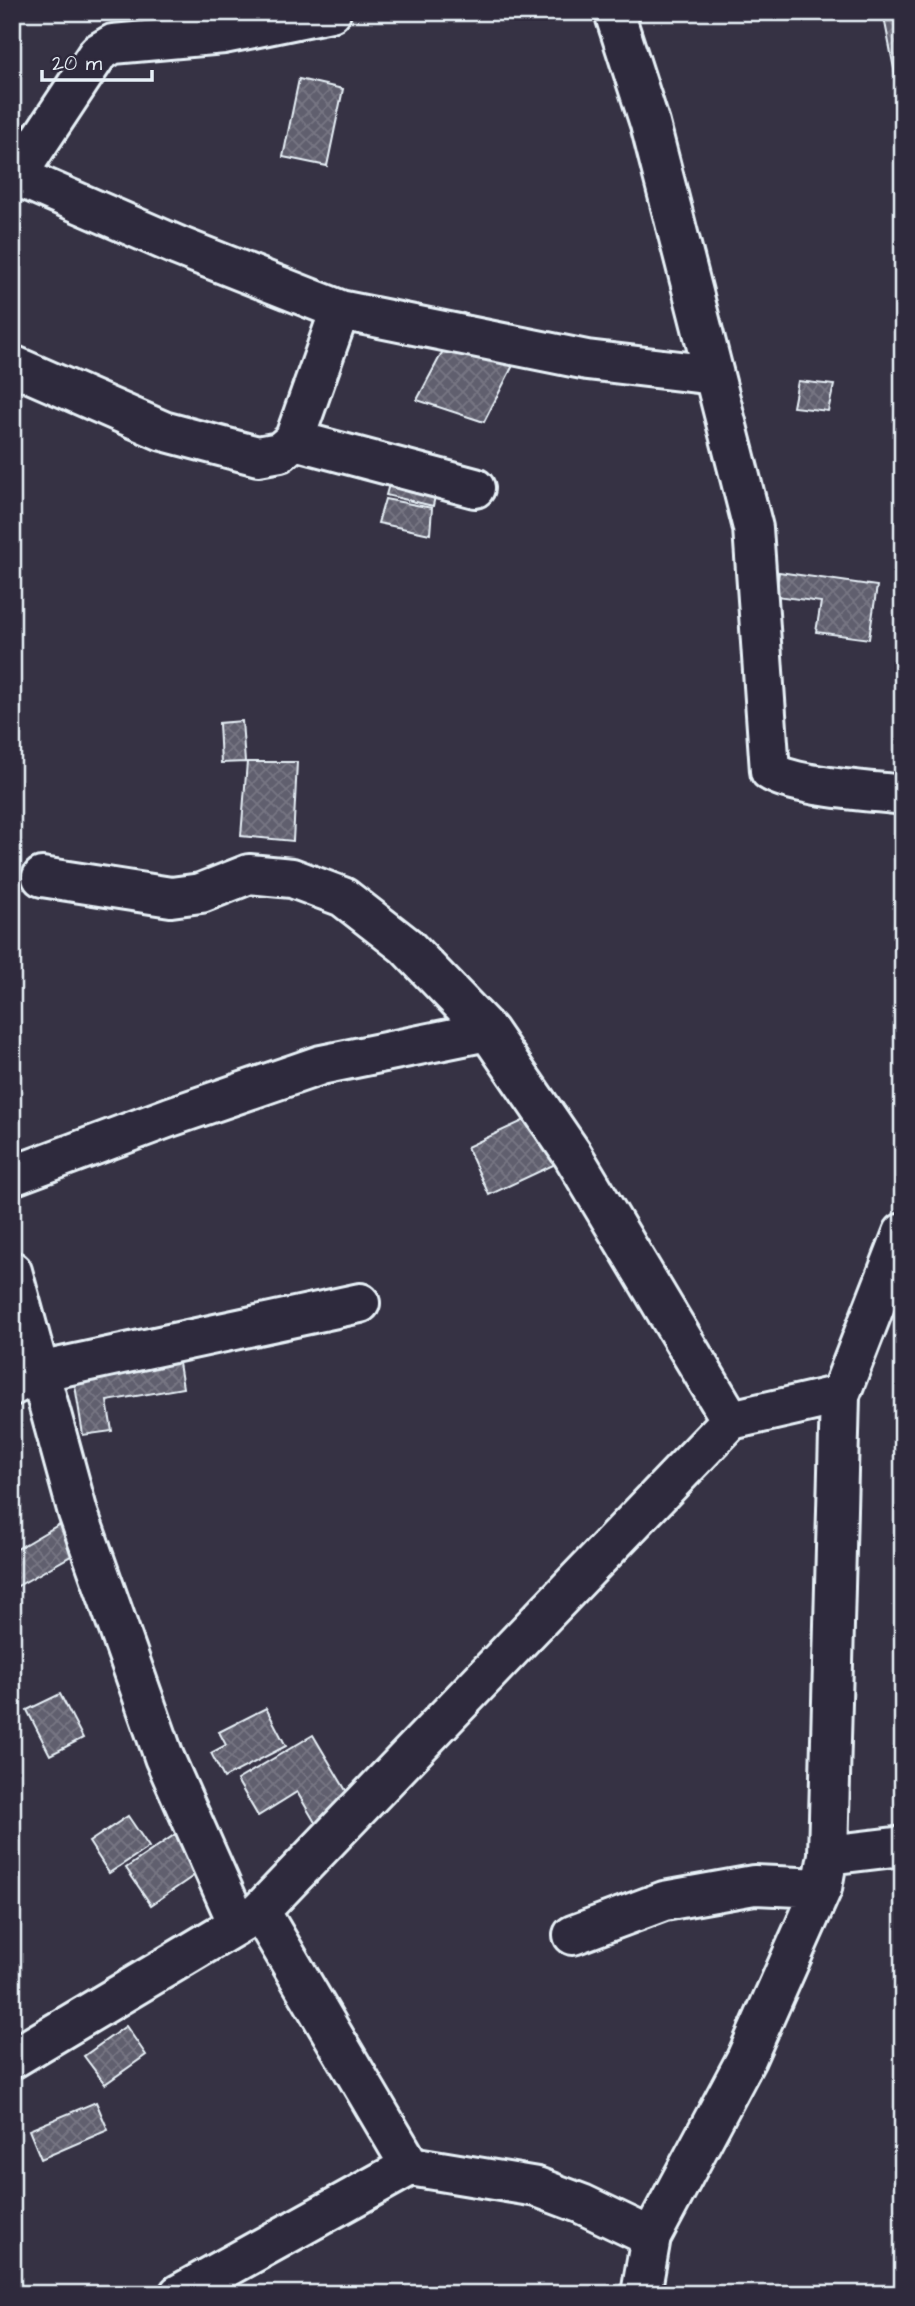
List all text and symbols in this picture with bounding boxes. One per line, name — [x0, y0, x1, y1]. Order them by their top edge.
scale bar — [42, 38, 152, 82]
text: 20 m — [52, 49, 103, 78]

